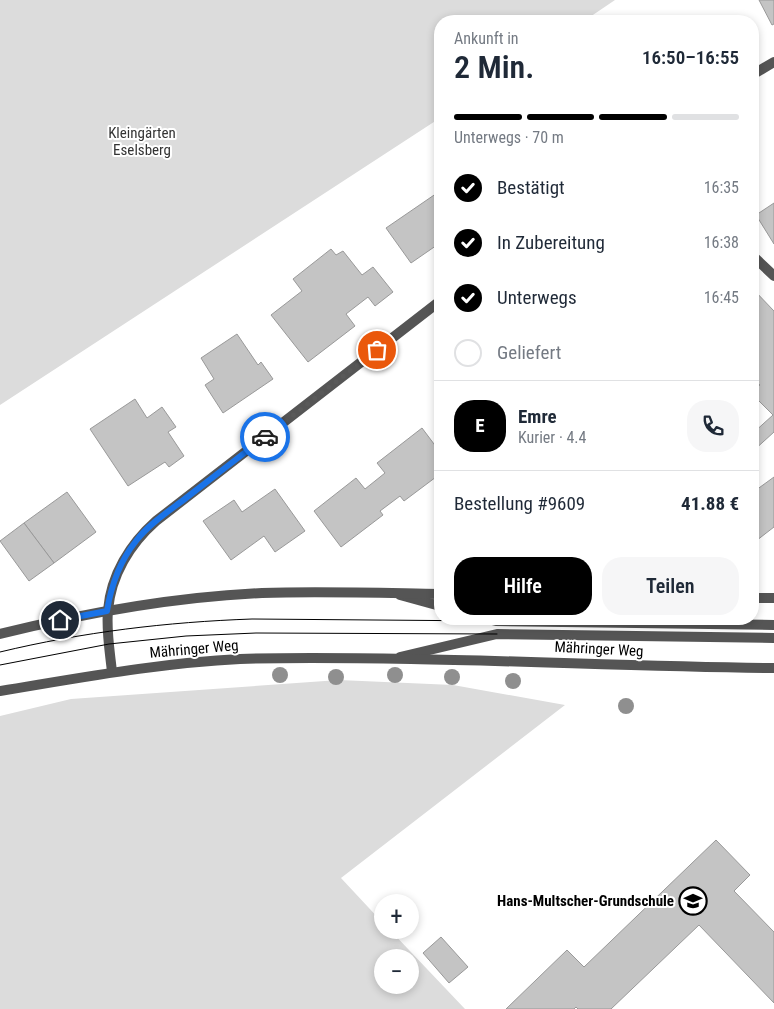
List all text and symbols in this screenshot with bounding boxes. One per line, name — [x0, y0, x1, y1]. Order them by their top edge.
text: Ankunft in — [454, 29, 519, 48]
text: 16:50–16:55 — [642, 46, 739, 69]
text: 2 Min. — [454, 48, 534, 86]
park label: Kleingärten Eselsberg — [108, 124, 176, 159]
text: Unterwegs · 70 m — [454, 128, 564, 147]
icon: check — [454, 174, 482, 202]
text: Bestätigt — [497, 176, 565, 199]
text: 16:35 — [704, 178, 739, 197]
icon: check — [454, 229, 482, 257]
text: In Zubereitung — [497, 231, 605, 254]
text: 16:38 — [704, 233, 739, 252]
icon: check — [454, 284, 482, 312]
text: Unterwegs — [497, 286, 577, 309]
text: 16:45 — [704, 288, 739, 307]
pin — [356, 329, 398, 371]
icon: bag — [363, 336, 391, 364]
text: Geliefert — [497, 341, 561, 364]
button: phone — [687, 400, 739, 452]
text: Emre — [518, 405, 557, 428]
courier — [240, 412, 290, 462]
text: E — [475, 414, 485, 437]
icon: car — [251, 423, 279, 451]
text: Kurier · 4.4 — [518, 428, 586, 447]
text: Bestellung #9609 — [454, 492, 585, 515]
text: 41.88 € — [681, 492, 739, 515]
button: Hilfe — [454, 557, 592, 615]
button: Teilen — [602, 557, 739, 615]
pin — [39, 599, 81, 641]
icon: home — [46, 606, 74, 634]
street label: Mähringer Weg — [149, 636, 239, 662]
street label: Mähringer Weg — [554, 638, 644, 660]
school or university icon: Hans-Multscher-Grundschule — [678, 886, 708, 916]
place label: Hans-Multscher-Grundschule — [497, 892, 674, 910]
map controls — [374, 894, 419, 994]
button: + — [374, 894, 419, 939]
button: − — [374, 949, 419, 994]

